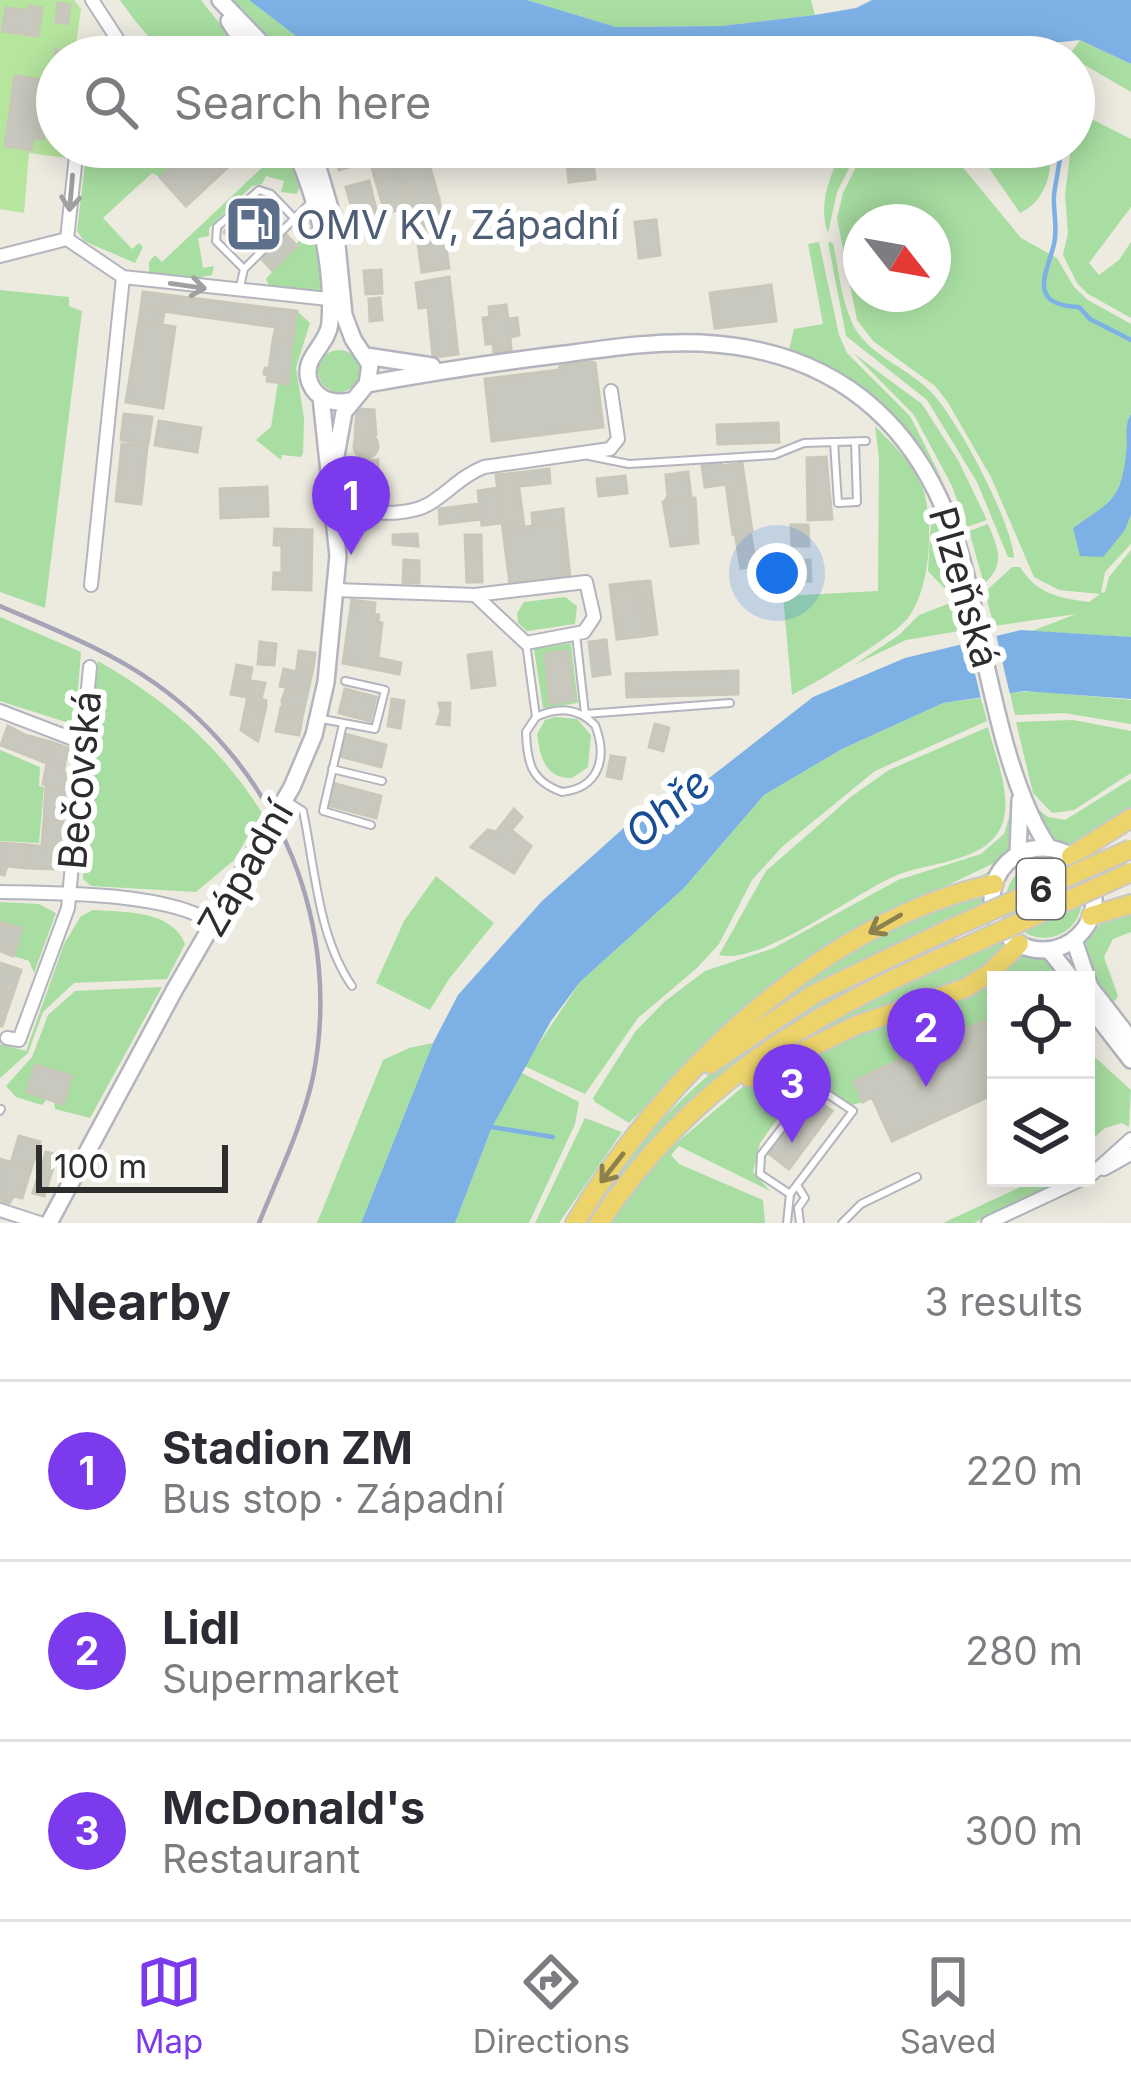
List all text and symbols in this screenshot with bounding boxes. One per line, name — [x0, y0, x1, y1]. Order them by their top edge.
search box — [36, 36, 1095, 168]
icon: search — [78, 69, 144, 135]
text: Search here — [174, 75, 431, 130]
one-way arrow — [59, 173, 82, 212]
fuel station icon: OMV KV, Západní — [223, 193, 285, 255]
place label: OMV KV, Západní — [296, 201, 620, 248]
north arrow — [843, 204, 951, 312]
one-way arrow — [168, 275, 207, 298]
pin: 1 — [312, 456, 390, 555]
street label: Plzeňská — [920, 501, 1010, 673]
your location — [747, 543, 807, 603]
street label: Bečovská — [48, 689, 110, 871]
water label: Ohře — [614, 756, 720, 858]
street label: Západní — [187, 791, 303, 944]
road number: 6 — [1017, 859, 1065, 919]
one-way arrow — [869, 913, 904, 937]
map controls — [987, 971, 1095, 1187]
button: locate — [987, 971, 1095, 1079]
pin: 2 — [887, 988, 965, 1087]
pin: 3 — [753, 1044, 831, 1143]
button: layers — [987, 1079, 1095, 1187]
scale bar — [36, 1139, 228, 1192]
text: 100 m — [54, 1146, 147, 1186]
one-way arrow — [599, 1152, 626, 1184]
text: Nearby — [48, 1271, 231, 1332]
text: 3 results — [925, 1278, 1083, 1325]
text: Stadion ZM — [162, 1420, 413, 1475]
text: 1 — [79, 1447, 95, 1494]
text: 220 m — [966, 1447, 1083, 1494]
text: Bus stop · Západní — [162, 1475, 505, 1522]
text: Lidl — [162, 1600, 240, 1655]
text: 2 — [75, 1627, 99, 1674]
text: 280 m — [965, 1627, 1083, 1674]
text: Supermarket — [162, 1655, 399, 1702]
text: McDonald's — [162, 1780, 425, 1835]
text: 3 — [74, 1807, 100, 1854]
text: 300 m — [965, 1807, 1083, 1854]
text: Restaurant — [162, 1835, 360, 1882]
tab: Map — [135, 1949, 203, 2061]
tab: Directions — [473, 1949, 630, 2061]
tab: Saved — [900, 1949, 996, 2061]

